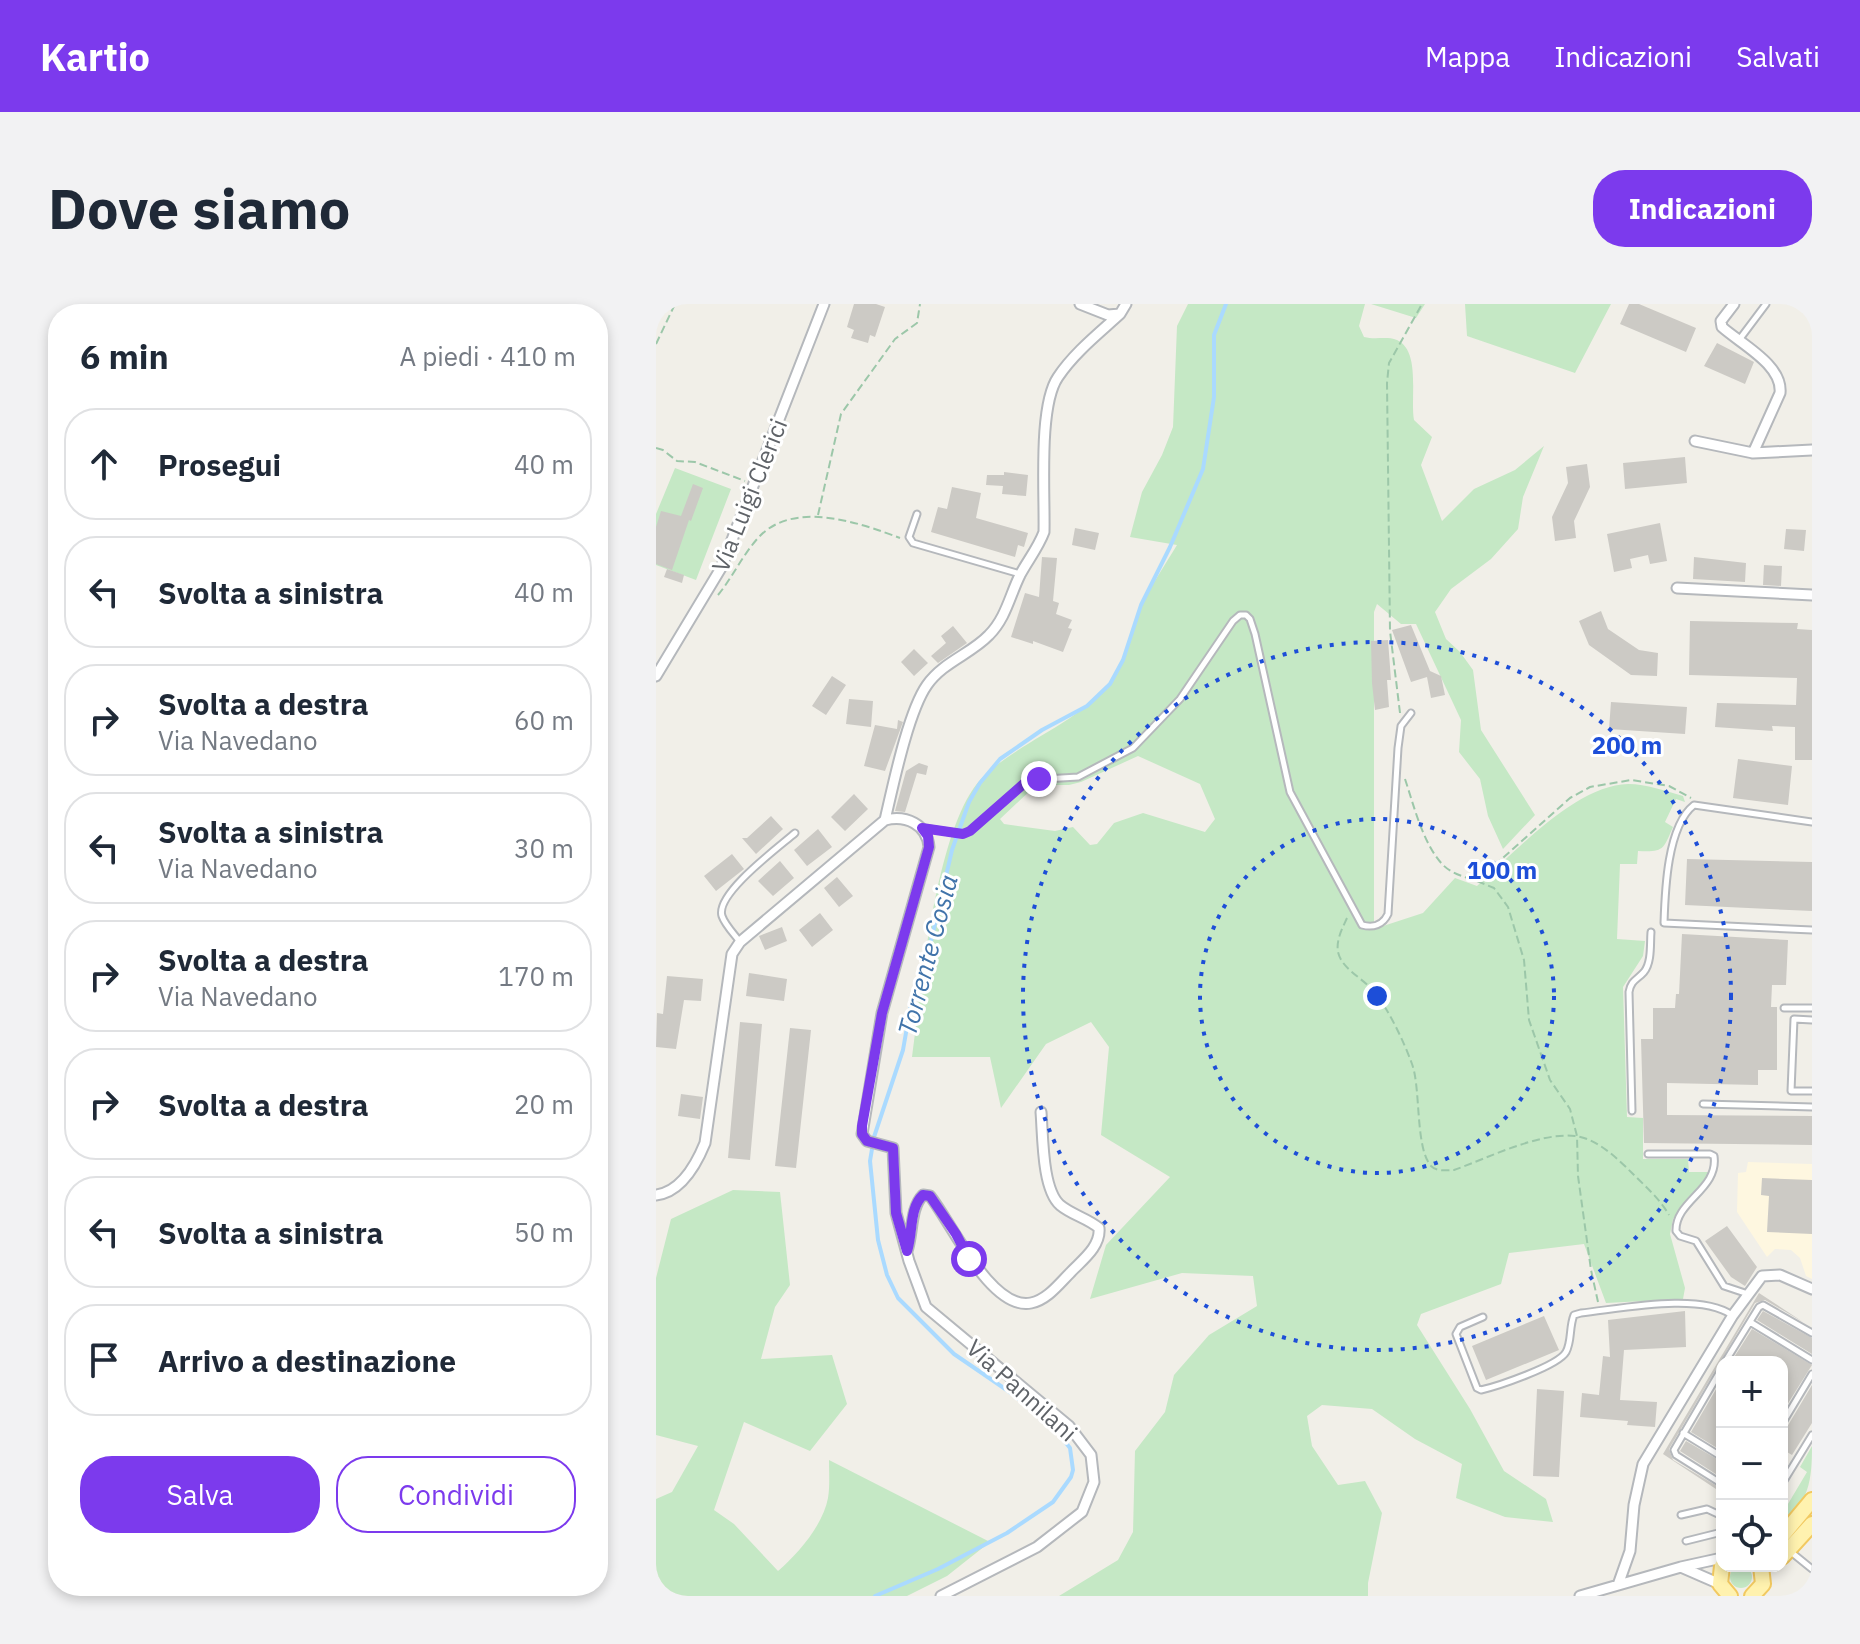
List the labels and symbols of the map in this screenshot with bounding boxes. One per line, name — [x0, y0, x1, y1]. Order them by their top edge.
street label: Via Luigi Clerici — [704, 414, 794, 576]
text: 200 m — [1592, 729, 1662, 761]
route end — [1021, 761, 1057, 797]
text: 100 m — [1467, 854, 1537, 886]
water label: Torrente Cosia — [889, 871, 965, 1039]
centre of rings — [1363, 982, 1391, 1010]
route start — [951, 1241, 987, 1277]
street label: Via Pannilani — [960, 1332, 1084, 1448]

